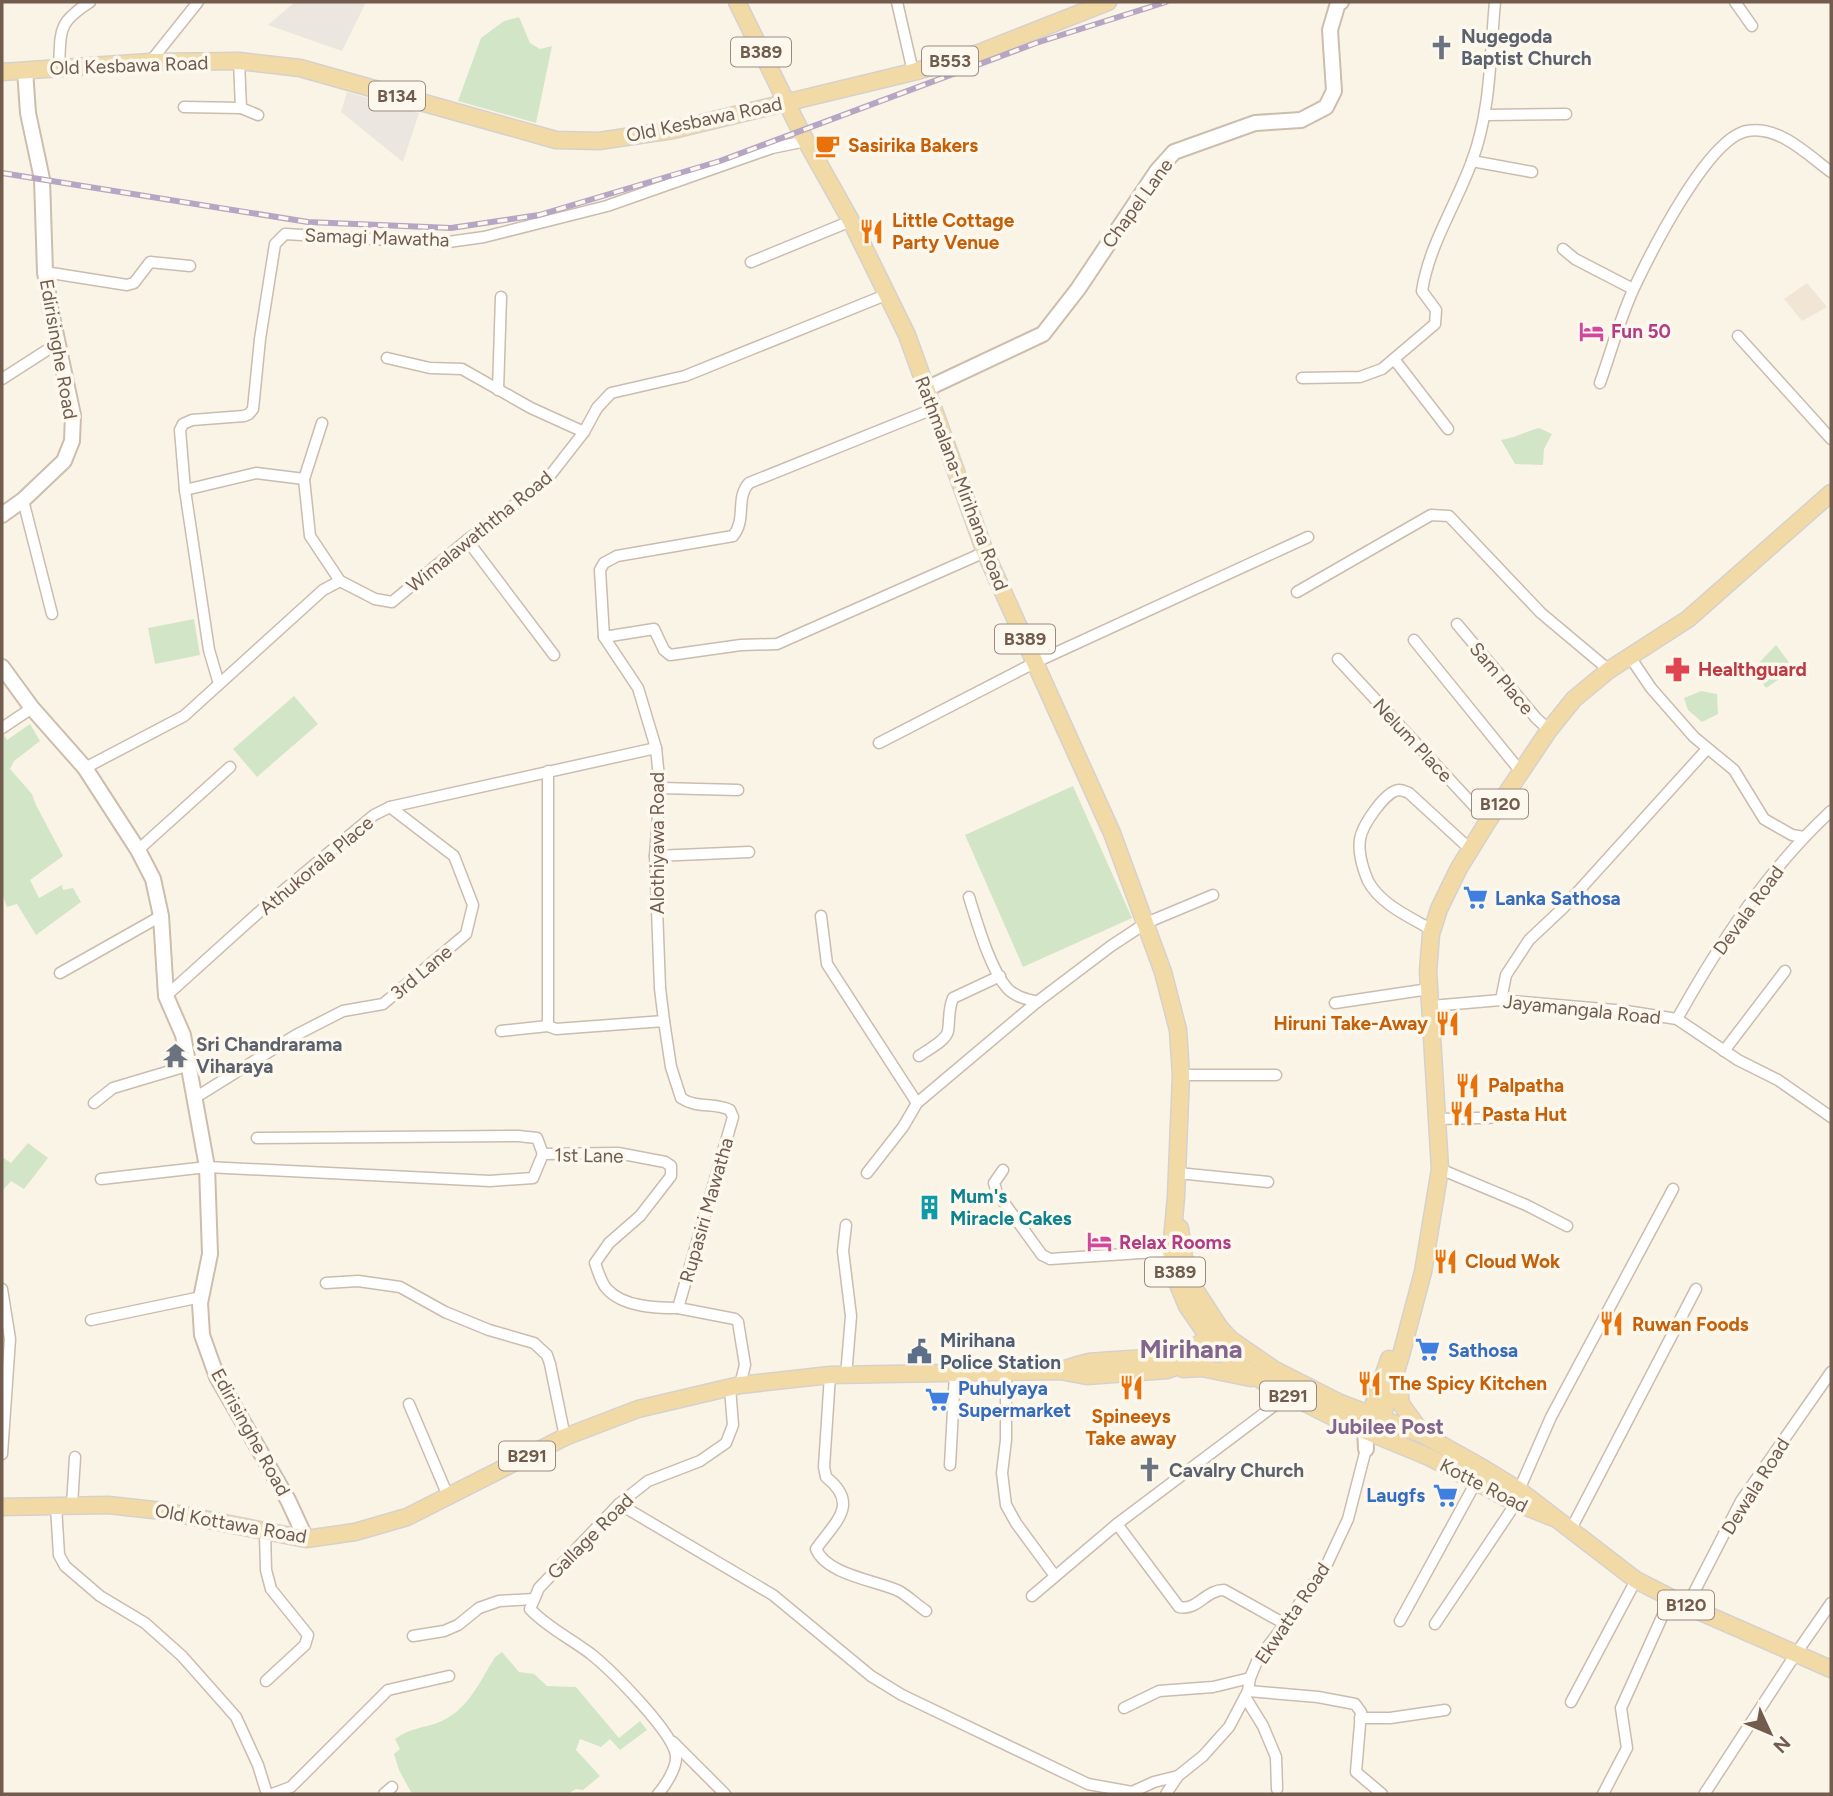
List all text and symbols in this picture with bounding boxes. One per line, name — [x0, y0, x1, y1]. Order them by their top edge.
place label: Nugegoda Baptist Church — [1461, 25, 1592, 70]
church icon: Nugegoda Baptist Church — [1427, 33, 1455, 61]
road number: B389 — [731, 38, 791, 66]
road number: B553 — [922, 46, 978, 76]
street label: Old Kesbawa Road — [49, 51, 209, 80]
road number: B134 — [369, 82, 425, 110]
street label: Old Kesbawa Road — [624, 92, 784, 147]
cafe icon: Sasirika Bakers — [814, 131, 842, 159]
place label: Sasirika Bakers — [848, 134, 978, 157]
street label: Chapel Lane — [1097, 154, 1178, 253]
place label: Little Cottage Party Venue — [892, 209, 1015, 254]
restaurant icon: Little Cottage Party Venue — [858, 217, 886, 245]
street label: Samagi Mawatha — [304, 223, 450, 252]
street label: Edirisinghe Road — [35, 277, 82, 421]
hotel icon: Fun 50 — [1577, 317, 1605, 345]
place label: Fun 50 — [1611, 320, 1671, 343]
street label: Rathmalana-Mirihana Road — [910, 373, 1013, 594]
street label: Wimalawaththa Road — [402, 466, 557, 597]
road number: B389 — [995, 624, 1055, 654]
street label: Sam Place — [1465, 637, 1539, 719]
pharmacy icon: Healthguard — [1664, 655, 1692, 683]
place label: Healthguard — [1698, 658, 1807, 681]
street label: Nelum Place — [1368, 694, 1457, 787]
street label: Alothiyawa Road — [646, 772, 669, 914]
road number: B120 — [1472, 790, 1528, 818]
street label: Athukorala Place — [255, 811, 378, 920]
street label: Devala Road — [1708, 861, 1789, 959]
supermarket icon: Lanka Sathosa — [1461, 884, 1489, 912]
place label: Lanka Sathosa — [1495, 887, 1621, 910]
street label: 3rd Lane — [386, 940, 457, 1005]
street label: Jayamangala Road — [1502, 990, 1662, 1029]
restaurant icon: Hiruni Take-Away — [1434, 1009, 1462, 1037]
place label: Hiruni Take-Away — [1273, 1012, 1428, 1035]
place label: Sri Chandrarama Viharaya — [196, 1033, 342, 1078]
temple icon: Sri Chandrarama Viharaya — [162, 1041, 190, 1069]
restaurant icon: Palpatha — [1454, 1071, 1482, 1099]
place label: Palpatha — [1488, 1074, 1564, 1097]
restaurant icon: Pasta Hut — [1448, 1100, 1476, 1128]
place label: Pasta Hut — [1482, 1103, 1567, 1126]
street label: Rupasiri Mawatha — [675, 1135, 738, 1285]
street label: 1st Lane — [554, 1143, 624, 1168]
place label: Mum's Miracle Cakes — [950, 1185, 1072, 1230]
building icon: Mum's Miracle Cakes — [916, 1193, 944, 1221]
hotel icon: Relax Rooms — [1085, 1228, 1113, 1256]
place label: Relax Rooms — [1119, 1231, 1231, 1254]
restaurant icon: Cloud Wok — [1431, 1247, 1459, 1275]
place label: Cloud Wok — [1465, 1250, 1561, 1273]
road number: B389 — [1145, 1258, 1205, 1287]
restaurant icon: Ruwan Foods — [1598, 1310, 1626, 1338]
place label: Ruwan Foods — [1632, 1313, 1749, 1336]
place label: Mirihana Police Station — [940, 1329, 1061, 1374]
district label: Mirihana — [1139, 1333, 1243, 1365]
supermarket icon: Sathosa — [1414, 1336, 1442, 1364]
public building icon: Mirihana Police Station — [906, 1337, 934, 1365]
place label: Sathosa — [1448, 1339, 1518, 1362]
street label: Edirisinghe Road — [206, 1365, 295, 1500]
restaurant icon: The Spicy Kitchen — [1355, 1369, 1383, 1397]
place label: The Spicy Kitchen — [1389, 1372, 1547, 1395]
restaurant icon: Spineeys Take away — [1117, 1374, 1145, 1402]
place label: Puhulyaya Supermarket — [958, 1377, 1072, 1422]
road number: B291 — [1260, 1381, 1316, 1410]
supermarket icon: Puhulyaya Supermarket — [924, 1385, 952, 1413]
place label: Spineeys Take away — [1086, 1405, 1177, 1450]
district label: Jubilee Post — [1326, 1414, 1444, 1439]
street label: Dewala Road — [1717, 1434, 1794, 1539]
road number: B291 — [499, 1442, 555, 1470]
street label: Kotte Road — [1436, 1454, 1532, 1517]
church icon: Cavalry Church — [1135, 1456, 1163, 1484]
place label: Cavalry Church — [1169, 1459, 1304, 1482]
supermarket icon: Laugfs — [1431, 1481, 1459, 1509]
place label: Laugfs — [1366, 1484, 1425, 1507]
street label: Gallage Road — [543, 1489, 638, 1584]
street label: Old Kottawa Road — [153, 1499, 309, 1548]
street label: Ekwatta Road — [1250, 1558, 1335, 1668]
road number: B120 — [1658, 1590, 1714, 1620]
north arrow — [1735, 1698, 1805, 1768]
text: N — [1768, 1731, 1795, 1758]

